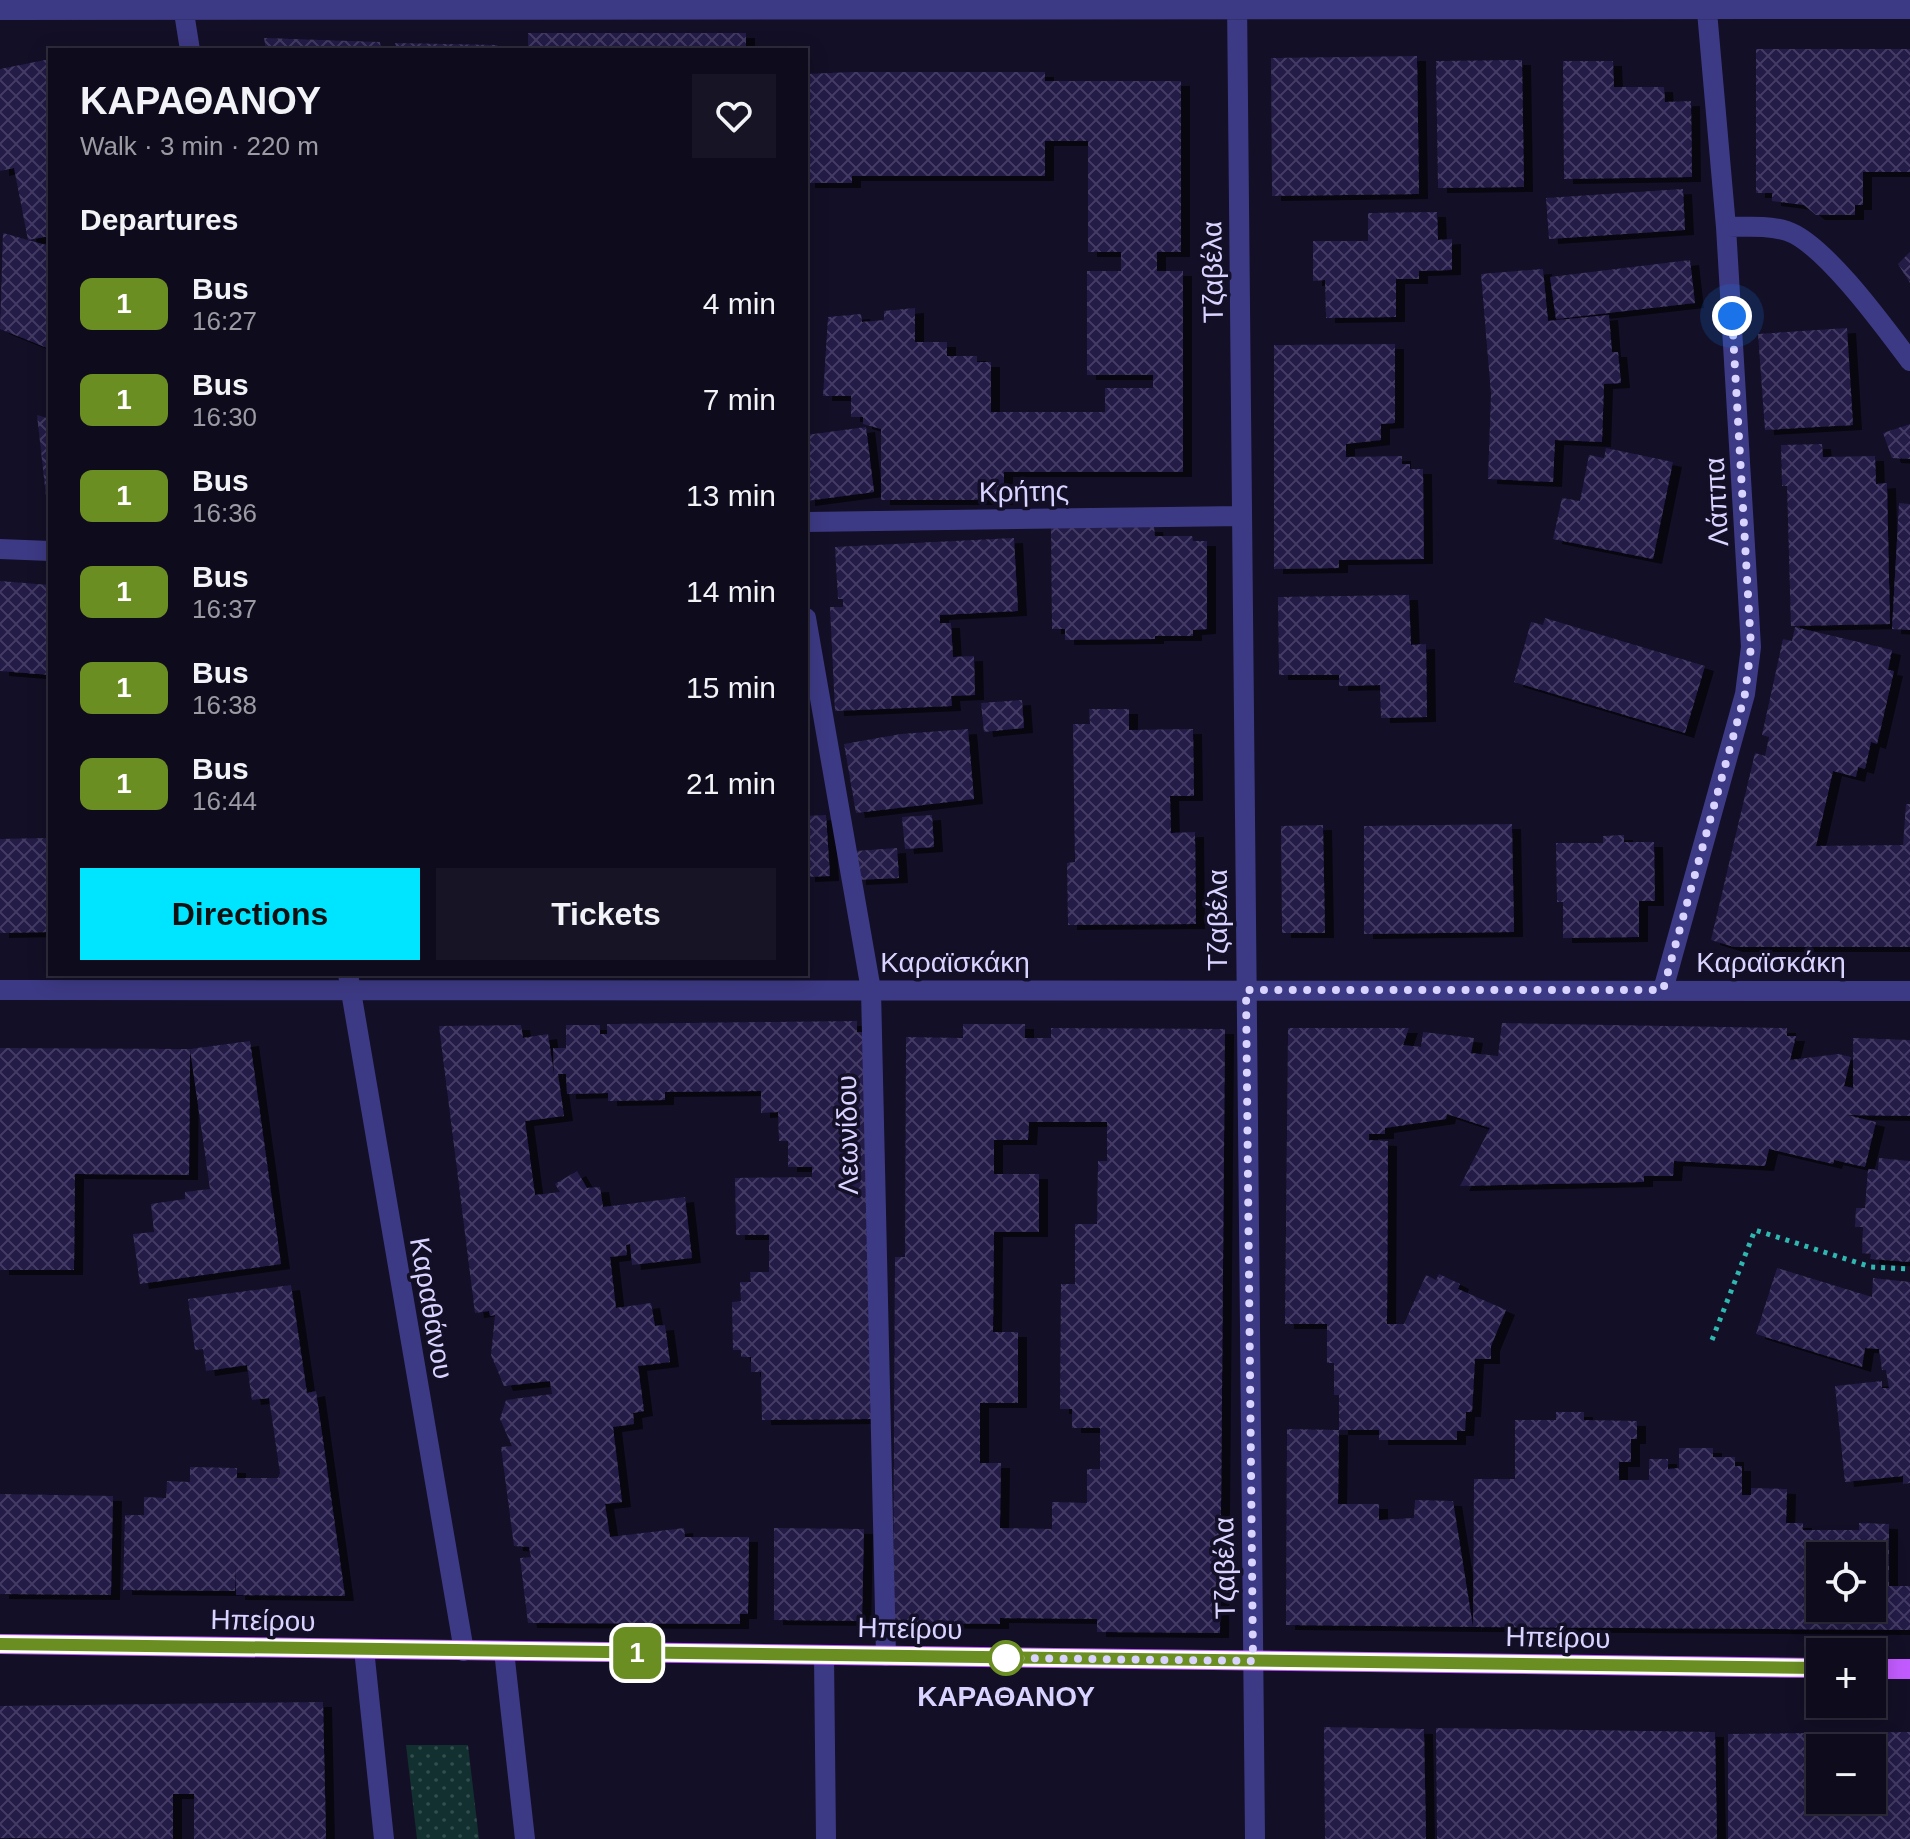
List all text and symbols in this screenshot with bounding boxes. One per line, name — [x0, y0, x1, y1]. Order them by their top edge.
button: heart — [692, 74, 776, 158]
text: ΚΑΡΑΘΑΝΟΥ — [80, 80, 321, 122]
text: Walk · 3 min · 220 m — [80, 131, 319, 161]
text: Departures — [80, 203, 238, 236]
street label: Τζαβέλα — [1196, 221, 1229, 323]
text: Bus — [192, 272, 249, 305]
text: 4 min — [703, 287, 776, 320]
text: 1 — [116, 288, 132, 319]
your location — [1712, 296, 1752, 336]
text: 16:27 — [192, 306, 257, 336]
text: Bus — [192, 368, 249, 401]
text: 7 min — [703, 383, 776, 416]
text: 1 — [116, 384, 132, 415]
text: 16:30 — [192, 402, 257, 432]
street label: Λάππα — [1699, 457, 1734, 547]
text: Bus — [192, 464, 249, 497]
street label: Κρήτης — [979, 475, 1069, 508]
text: 13 min — [686, 479, 776, 512]
text: 1 — [116, 480, 132, 511]
text: 16:36 — [192, 498, 257, 528]
text: Bus — [192, 560, 249, 593]
text: 14 min — [686, 575, 776, 608]
text: 1 — [116, 576, 132, 607]
text: 16:37 — [192, 594, 257, 624]
text: Bus — [192, 656, 249, 689]
text: 15 min — [686, 671, 776, 704]
text: 1 — [116, 672, 132, 703]
text: 16:38 — [192, 690, 257, 720]
text: Bus — [192, 752, 249, 785]
text: 21 min — [686, 767, 776, 800]
text: 1 — [116, 768, 132, 799]
text: 16:44 — [192, 786, 257, 816]
button: Directions — [80, 868, 420, 960]
button: Tickets — [436, 868, 776, 960]
street label: Τζαβέλα — [1202, 869, 1233, 971]
street label: Καραϊσκάκη — [880, 947, 1030, 978]
street label: Καραϊσκάκη — [1696, 947, 1846, 978]
street label: Λεωνίδου — [831, 1075, 864, 1195]
street label: Καραθάνου — [404, 1235, 459, 1381]
street label: Τζαβέλα — [1208, 1517, 1241, 1619]
map controls — [1806, 1542, 1886, 1814]
button: locate — [1806, 1542, 1886, 1622]
street label: Ηπείρου — [210, 1604, 316, 1637]
street label: Ηπείρου — [857, 1612, 963, 1645]
street label: Ηπείρου — [1505, 1621, 1611, 1654]
line badge: 1 — [611, 1627, 663, 1679]
text: 1 — [629, 1637, 645, 1668]
button: + — [1806, 1638, 1886, 1718]
marker: ΚΑΡΑΘΑΝΟΥ — [989, 1641, 1023, 1675]
place label: ΚΑΡΑΘΑΝΟΥ — [917, 1681, 1095, 1712]
button: − — [1806, 1734, 1886, 1814]

